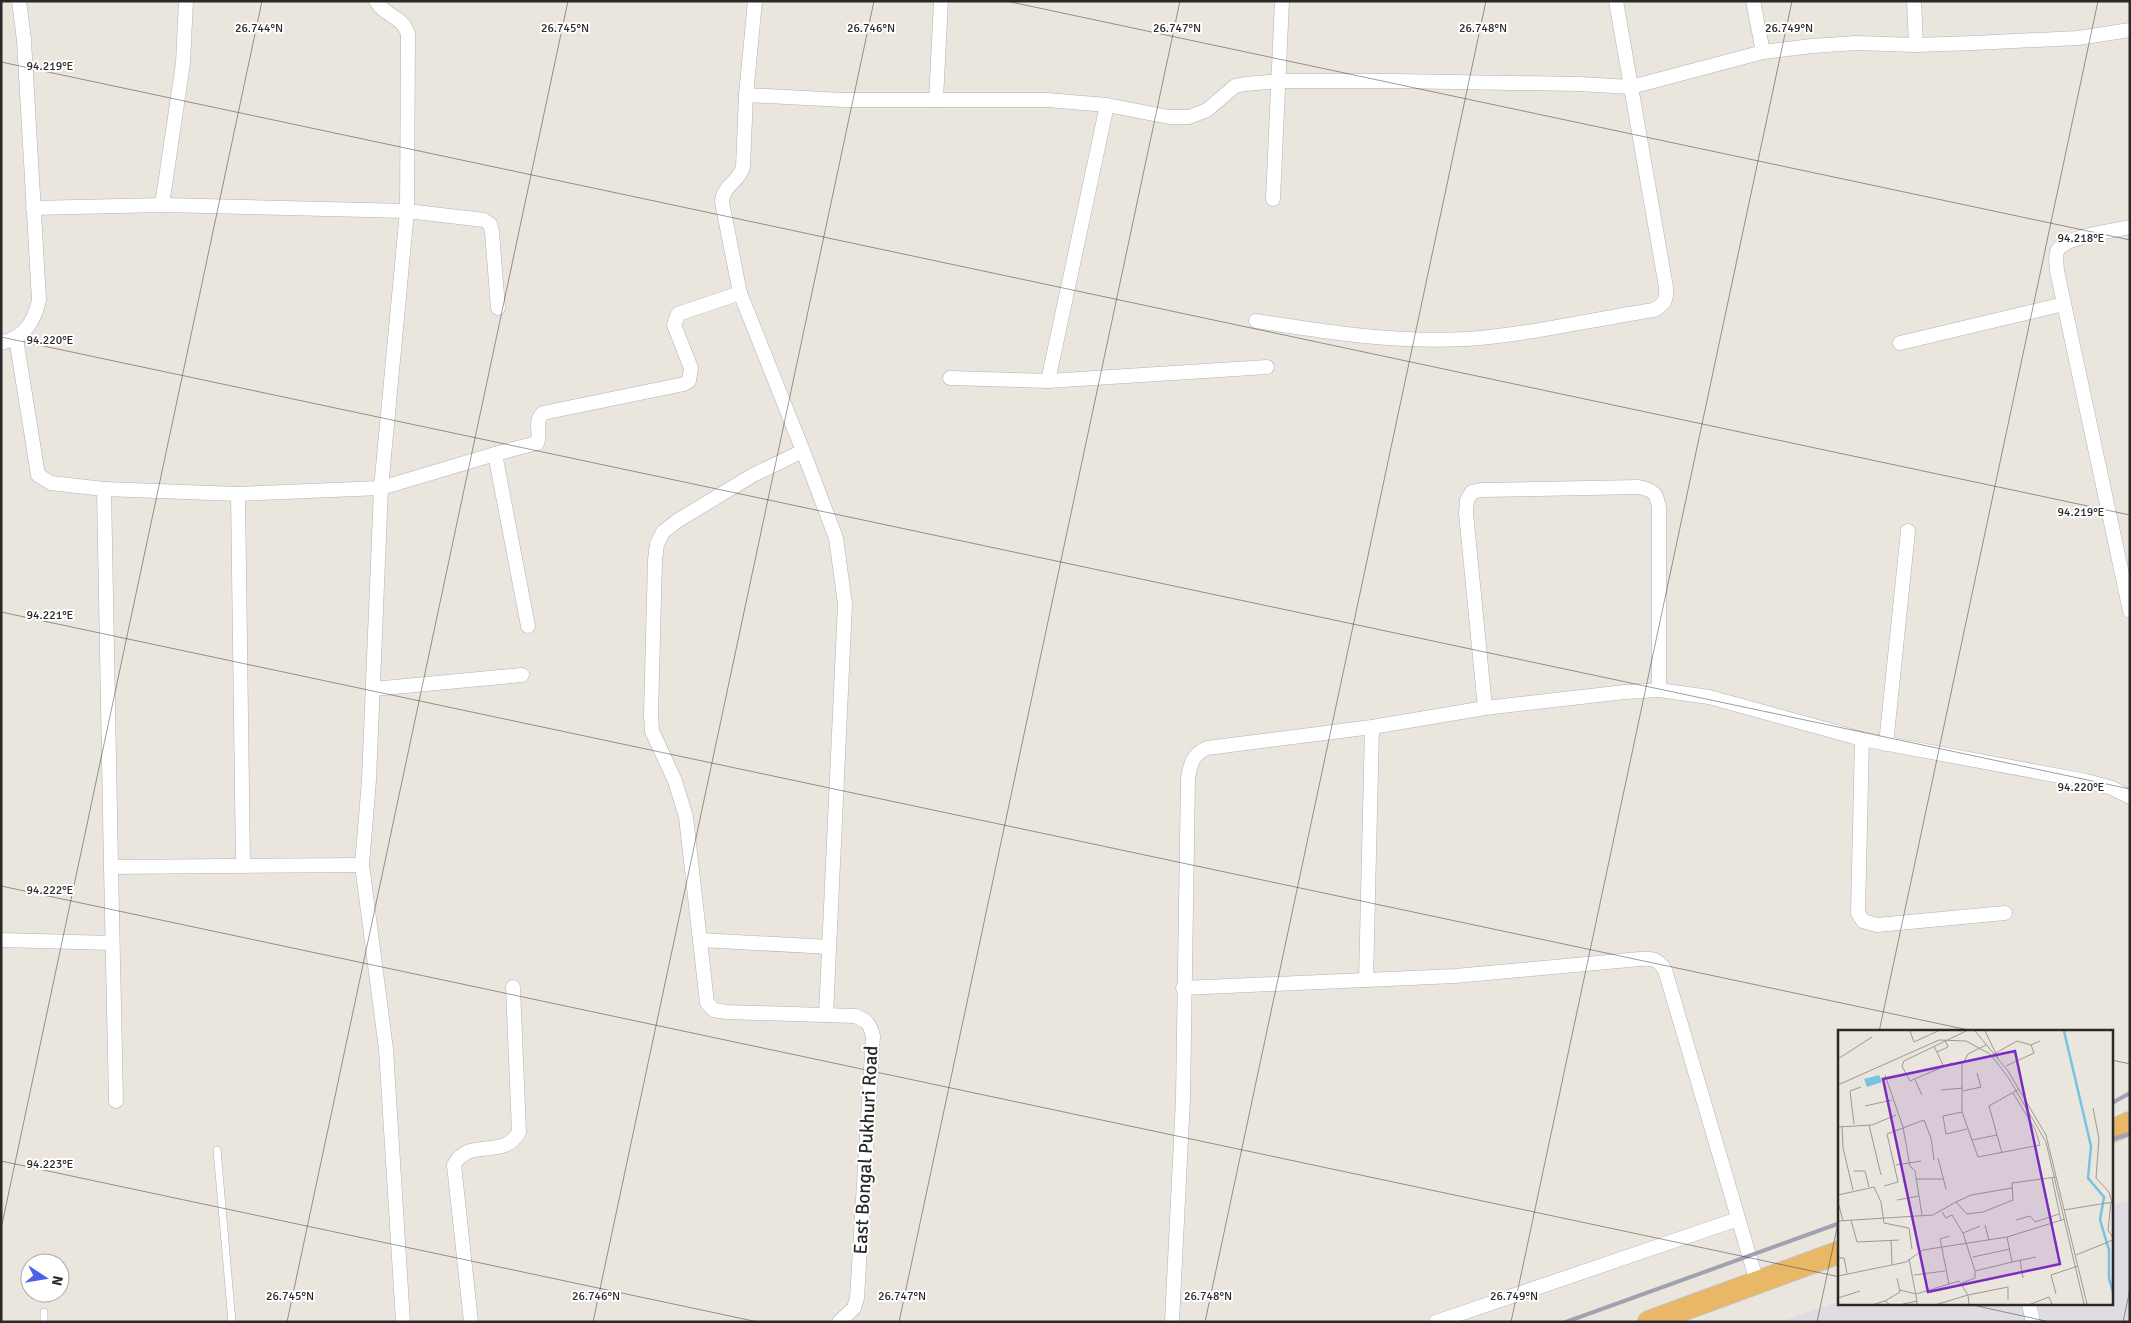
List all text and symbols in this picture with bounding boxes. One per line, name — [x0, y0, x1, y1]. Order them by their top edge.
text: 26.744°N — [235, 21, 283, 36]
text: 26.745°N — [541, 21, 589, 36]
text: 26.746°N — [847, 21, 895, 36]
text: 26.747°N — [1153, 21, 1201, 36]
text: 26.748°N — [1459, 21, 1507, 36]
text: 26.749°N — [1765, 21, 1813, 36]
text: 94.219°E — [27, 59, 74, 74]
text: 94.218°E — [2058, 231, 2105, 246]
text: 94.220°E — [27, 333, 74, 348]
text: 94.219°E — [2058, 505, 2105, 520]
text: 94.221°E — [27, 608, 74, 623]
text: 94.220°E — [2058, 780, 2105, 795]
text: 94.222°E — [27, 883, 74, 898]
inset map — [1838, 1030, 2114, 1306]
street label: East Bongal Pukhuri Road — [849, 1045, 883, 1255]
text: 94.223°E — [27, 1157, 74, 1172]
north arrow — [20, 1253, 70, 1303]
text: N — [48, 1274, 67, 1287]
text: 26.745°N — [266, 1289, 314, 1304]
text: 26.746°N — [572, 1289, 620, 1304]
text: 26.747°N — [878, 1289, 926, 1304]
text: 26.748°N — [1184, 1289, 1232, 1304]
text: 26.749°N — [1490, 1289, 1538, 1304]

